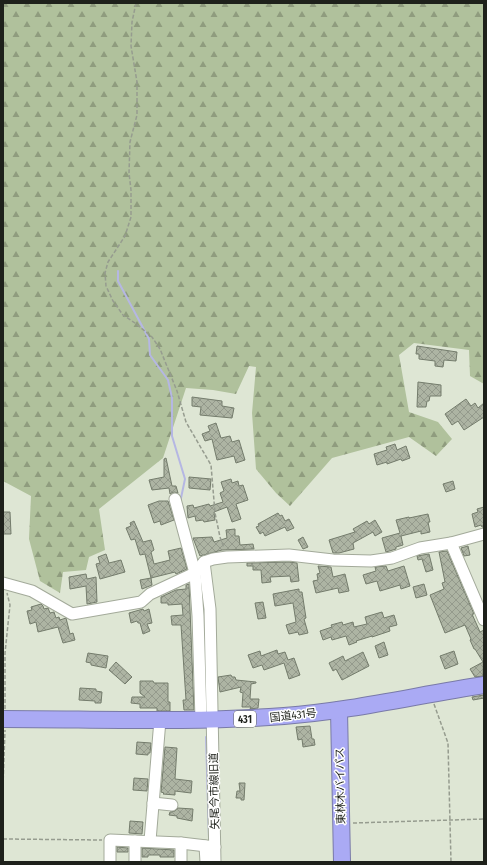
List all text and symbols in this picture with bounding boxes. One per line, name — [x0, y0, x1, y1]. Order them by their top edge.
street label: 国道431号 — [269, 707, 317, 724]
road number: 431 — [234, 711, 256, 727]
street label: 東林木バイパス — [333, 747, 348, 824]
street label: 矢尾今市線旧道 — [207, 752, 222, 830]

